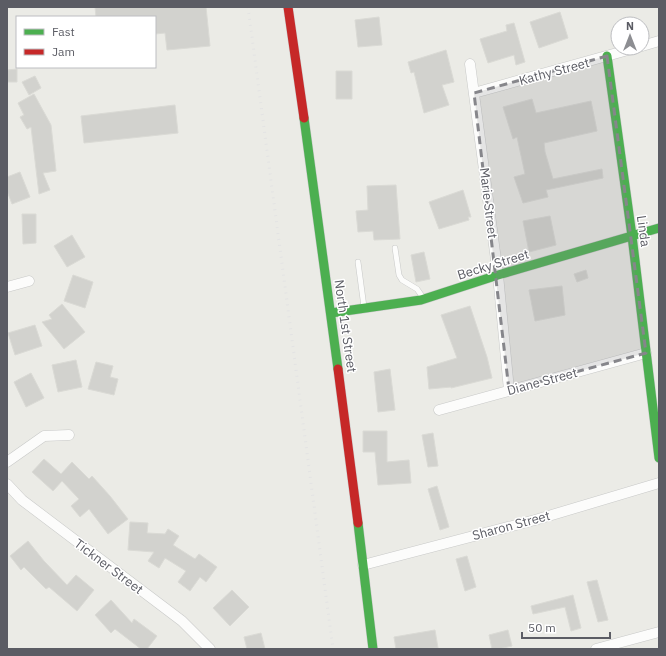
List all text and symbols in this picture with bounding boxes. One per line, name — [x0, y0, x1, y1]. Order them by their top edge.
legend — [16, 16, 156, 68]
north arrow — [610, 16, 650, 56]
text: N — [626, 19, 634, 33]
text: Fast — [52, 24, 75, 39]
text: Jam — [52, 44, 75, 59]
street label: Kathy Street — [517, 54, 591, 89]
street label: Marie Street — [476, 167, 501, 240]
street label: Linda — [633, 214, 654, 248]
street label: Becky Street — [455, 245, 531, 283]
street label: North 1st Street — [331, 279, 360, 374]
street label: Diane Street — [505, 364, 579, 399]
street label: Sharon Street — [470, 507, 552, 544]
street label: Tickner Street — [71, 535, 147, 598]
scale bar — [522, 614, 610, 640]
text: 50 m — [528, 620, 556, 635]

